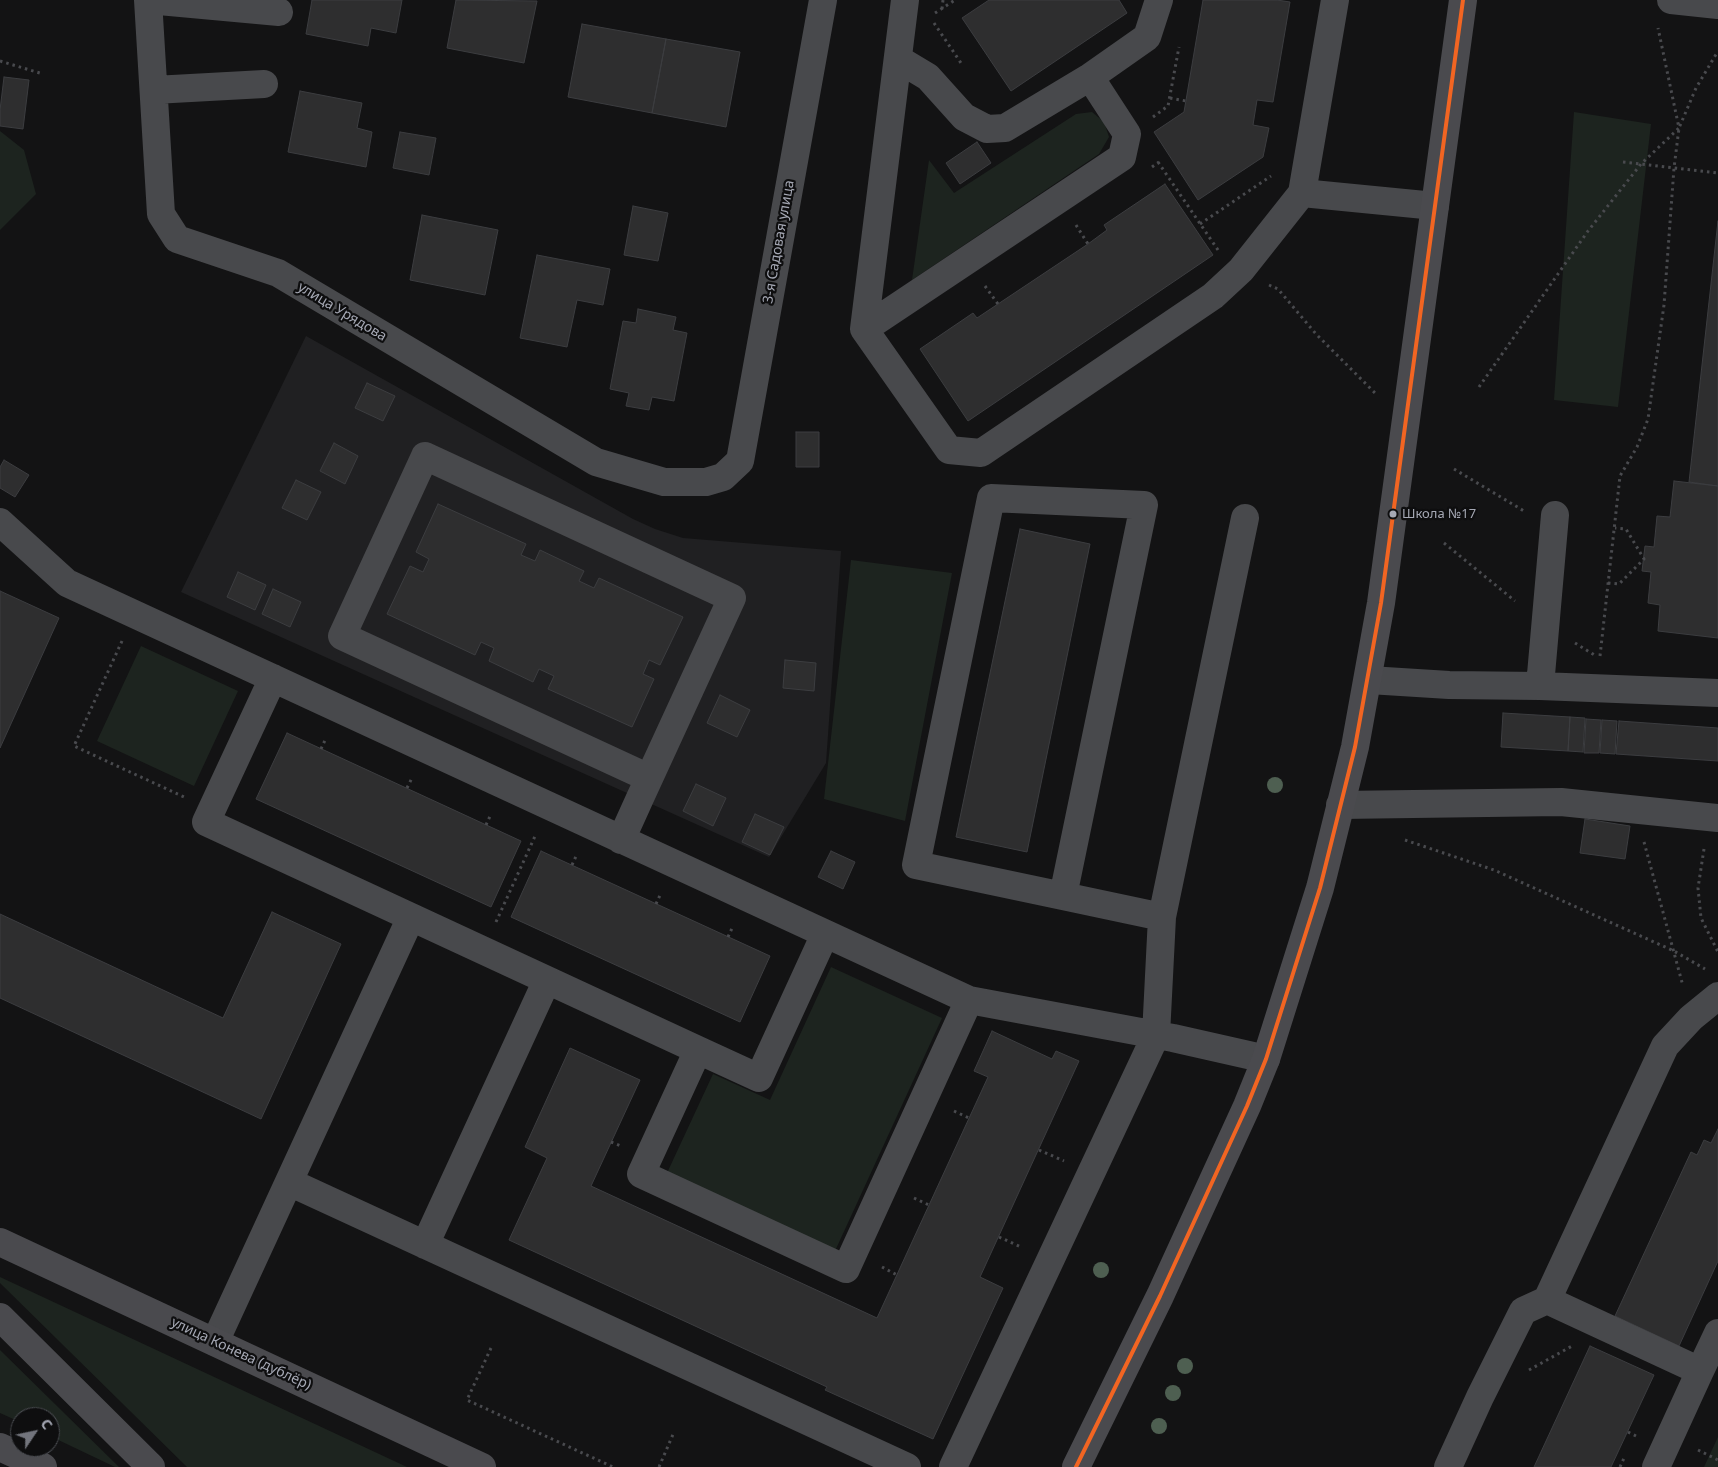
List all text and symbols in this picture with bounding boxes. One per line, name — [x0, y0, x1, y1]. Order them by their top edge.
street label: 3-я Садовая улица — [760, 179, 798, 305]
street label: улица Урядова — [294, 279, 390, 345]
place label: Школа №17 — [1402, 506, 1476, 522]
marker: Школа №17 — [1388, 509, 1398, 519]
street label: улица Конева (дублёр) — [168, 1314, 314, 1394]
north arrow — [10, 1407, 60, 1457]
text: С — [37, 1415, 57, 1433]

